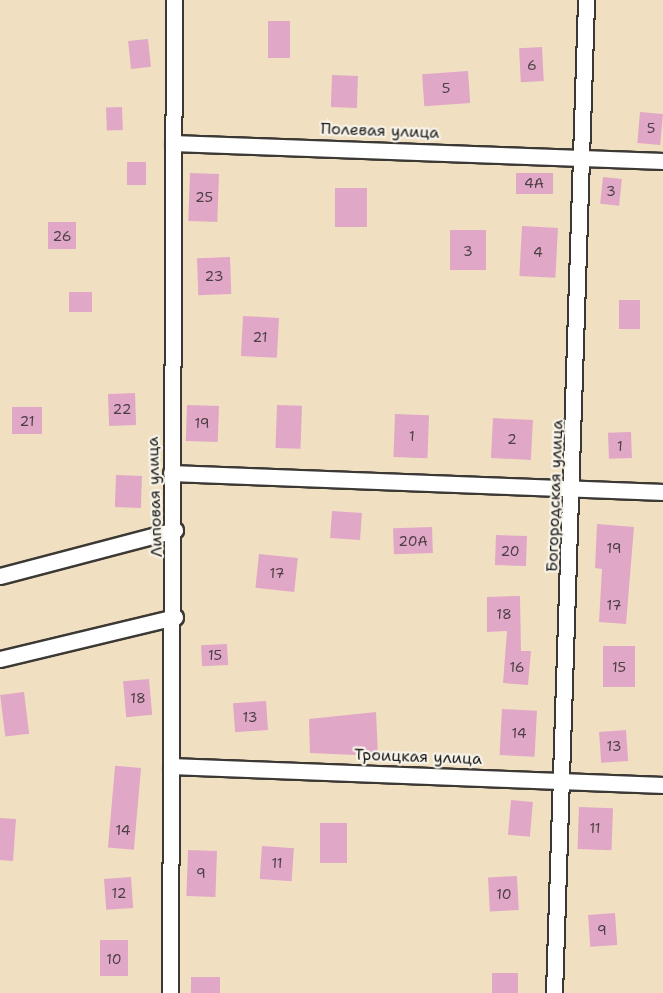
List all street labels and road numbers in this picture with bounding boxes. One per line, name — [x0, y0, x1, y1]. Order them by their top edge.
street label: Полевая улица — [320, 119, 440, 143]
street label: Богородская улица — [543, 419, 567, 573]
street label: Липовая улица — [143, 436, 167, 558]
street label: Троицкая улица — [354, 745, 482, 769]

